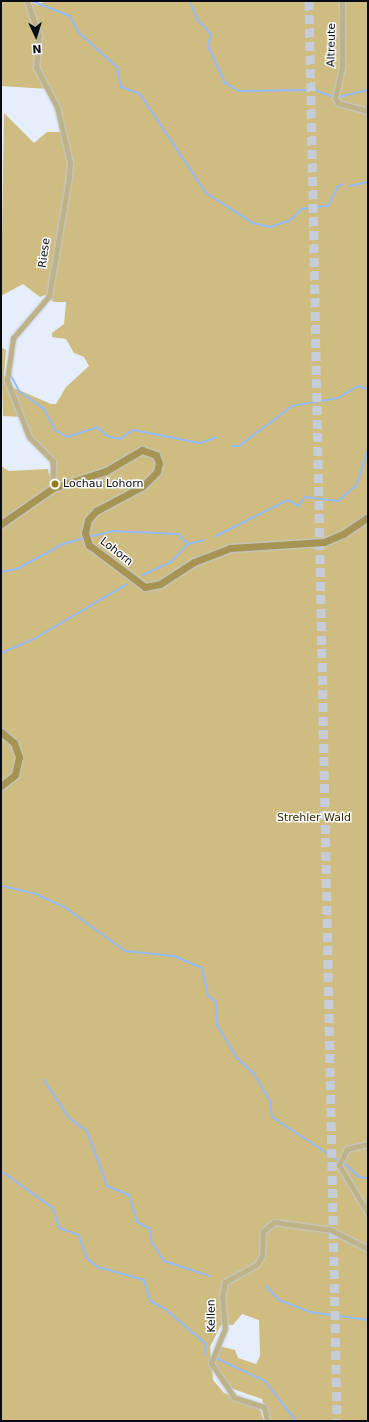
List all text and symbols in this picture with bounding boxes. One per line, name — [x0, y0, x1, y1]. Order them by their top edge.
north arrow — [16, 16, 56, 56]
street label: Altreute — [325, 23, 339, 67]
text: N — [32, 42, 42, 55]
street label: Riese — [36, 237, 54, 269]
place label: Lochau Lohorn — [63, 477, 144, 491]
marker: Lochau Lohorn — [50, 479, 60, 489]
street label: Lohorn — [97, 535, 135, 569]
park label: Strehler Wald — [277, 811, 351, 825]
street label: Kellen — [205, 1299, 219, 1333]

